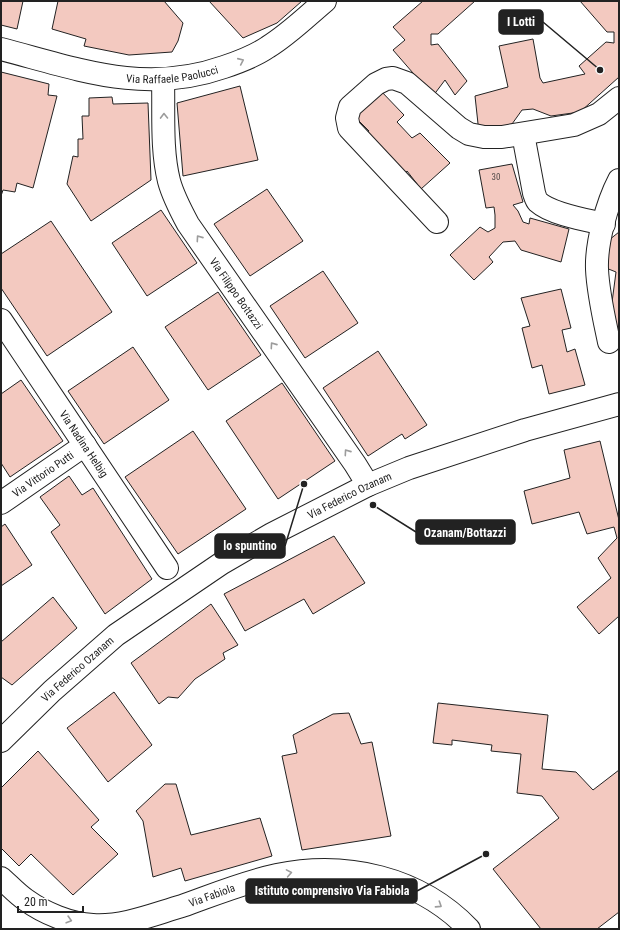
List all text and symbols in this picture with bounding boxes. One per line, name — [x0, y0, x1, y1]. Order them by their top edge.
callout: I Lotti — [499, 10, 543, 34]
text: I Lotti — [507, 15, 535, 29]
one-way arrow — [237, 58, 245, 66]
street label: Via Raffaele Paolucci — [126, 63, 220, 86]
one-way arrow — [160, 113, 168, 119]
house number: 30 — [492, 172, 500, 182]
one-way arrow — [196, 235, 204, 242]
street label: Via Filippo Bottazzi — [207, 255, 266, 332]
one-way arrow — [270, 342, 278, 349]
street label: Via Nadina Helbig — [57, 408, 111, 480]
street label: Via Vittorio Putti — [10, 448, 76, 500]
one-way arrow — [344, 449, 352, 456]
street label: Via Federico Ozanam — [305, 469, 393, 521]
callout: Ozanam/Bottazzi — [416, 520, 515, 544]
text: Ozanam/Bottazzi — [424, 526, 506, 540]
callout: lo spuntino — [215, 534, 285, 558]
text: lo spuntino — [223, 539, 277, 553]
street label: Via Federico Ozanam — [39, 634, 116, 704]
one-way arrow — [286, 869, 292, 878]
callout: Istituto comprensivo Via Fabiola — [246, 879, 417, 903]
street label: Via Fabiola — [187, 881, 237, 910]
text: Istituto comprensivo Via Fabiola — [255, 884, 410, 898]
scale bar — [18, 888, 83, 914]
text: 20 m — [24, 895, 48, 909]
one-way arrow — [435, 900, 442, 907]
one-way arrow — [65, 915, 72, 924]

